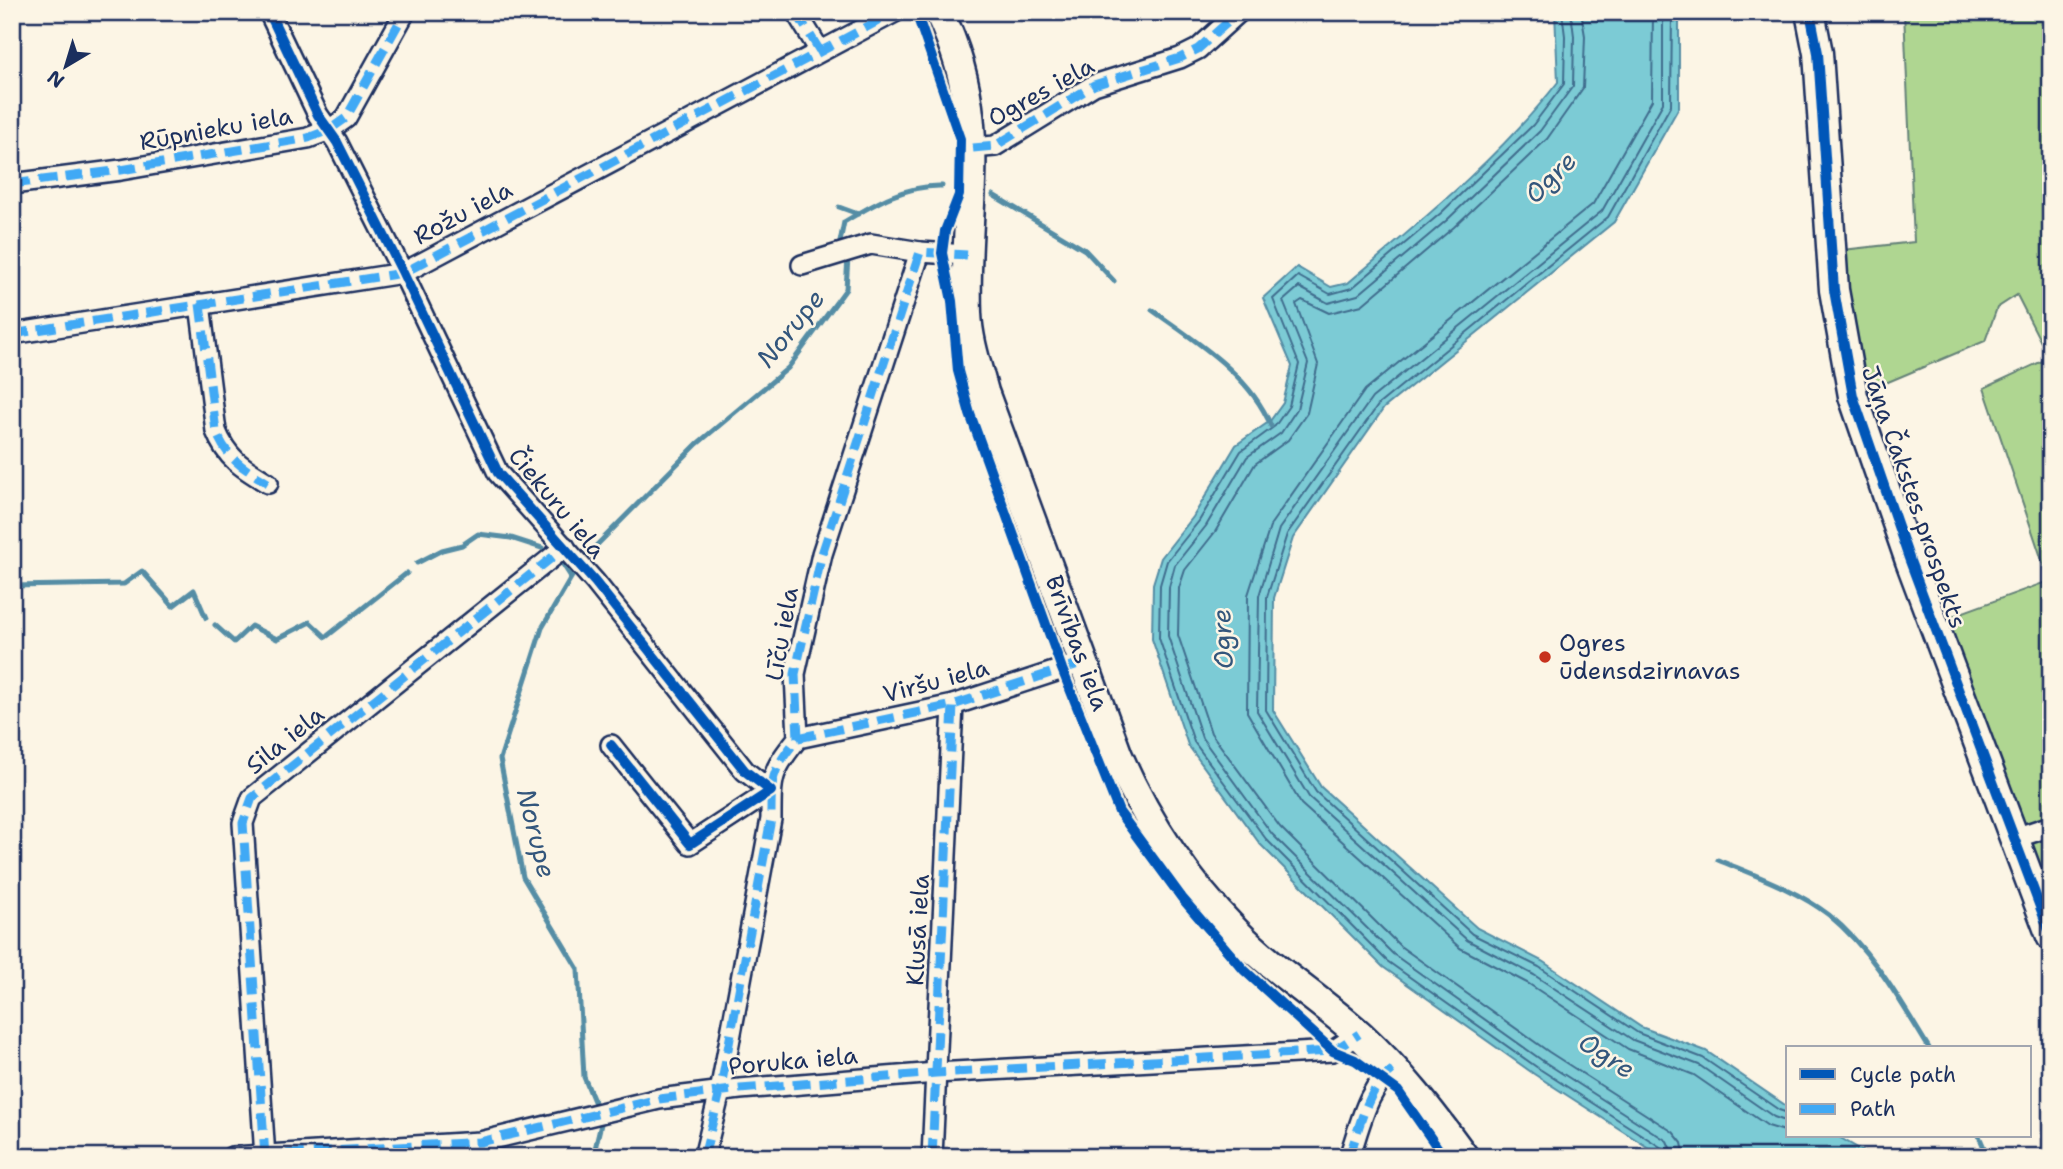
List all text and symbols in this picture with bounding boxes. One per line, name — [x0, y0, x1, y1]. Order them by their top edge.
north arrow — [32, 32, 102, 102]
street label: Ogres iela — [982, 50, 1100, 134]
text: N — [42, 65, 69, 93]
street label: Rūpnieku iela — [137, 100, 295, 158]
water label: Ogre — [1516, 143, 1584, 211]
street label: Rožu iela — [408, 174, 518, 252]
water label: Norupe — [748, 282, 832, 374]
street label: Jāņa Čakstes prospekts — [1854, 361, 1974, 633]
street label: Čiekuru iela — [501, 441, 613, 565]
street label: Brīvības iela — [1038, 571, 1116, 715]
street label: Līču iela — [758, 585, 806, 683]
water label: Ogre — [1203, 608, 1241, 670]
place label: Ogres ūdensdzirnavas — [1559, 627, 1741, 687]
marker: Ogres ūdensdzirnavas — [1537, 649, 1553, 665]
street label: Viršu iela — [880, 652, 992, 710]
street label: Sila iela — [239, 699, 331, 781]
water label: Norupe — [509, 785, 565, 881]
street label: Klusā iela — [899, 873, 937, 987]
water label: Ogre — [1572, 1024, 1642, 1086]
street label: Poruka iela — [727, 1039, 859, 1083]
legend — [1786, 1046, 2032, 1138]
text: Cycle path — [1850, 1061, 1956, 1089]
text: Path — [1850, 1095, 1896, 1123]

